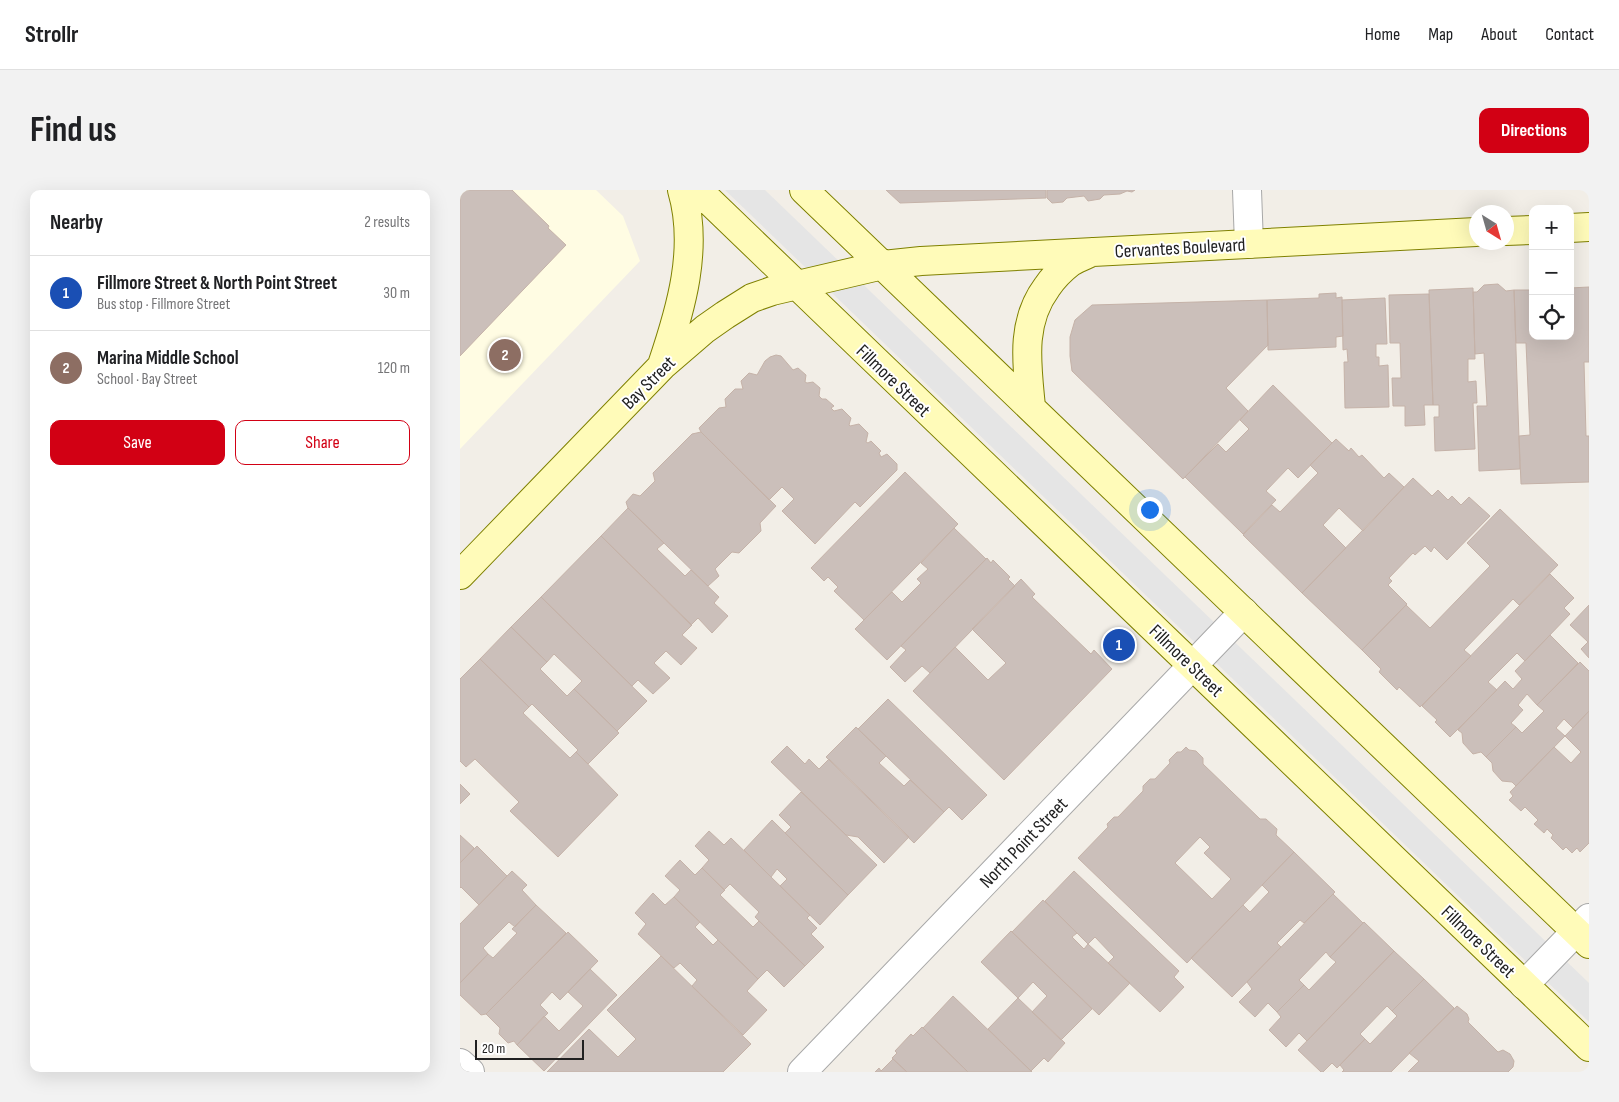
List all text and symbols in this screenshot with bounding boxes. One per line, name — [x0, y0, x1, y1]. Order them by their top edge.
text: Strollr — [25, 20, 79, 49]
text: Home — [1365, 24, 1400, 45]
text: Map — [1428, 24, 1453, 45]
text: About — [1481, 24, 1517, 45]
text: Contact — [1545, 24, 1594, 45]
button: Directions — [1479, 108, 1589, 153]
text: Find us — [30, 109, 117, 152]
north arrow — [1469, 205, 1514, 250]
map controls — [1529, 205, 1574, 340]
button: + — [1529, 205, 1574, 250]
text: Nearby — [50, 210, 103, 235]
text: 2 results — [364, 213, 410, 232]
street label: Cervantes Boulevard — [1114, 234, 1246, 263]
button: − — [1529, 250, 1574, 295]
text: Fillmore Street & North Point Street — [97, 272, 337, 295]
text: 1 — [63, 284, 69, 303]
text: 30 m — [383, 284, 410, 303]
text: Bus stop · Fillmore Street — [97, 295, 230, 314]
button: locate — [1529, 295, 1574, 340]
pin: 2 — [489, 336, 521, 374]
street label: Fillmore Street — [851, 340, 935, 422]
text: Marina Middle School — [97, 347, 239, 370]
street label: Bay Street — [618, 351, 681, 415]
text: 2 — [62, 359, 70, 378]
text: 120 m — [378, 359, 410, 378]
text: School · Bay Street — [97, 370, 197, 389]
button: Save — [50, 420, 225, 465]
button: Share — [235, 420, 410, 465]
your location — [1137, 497, 1163, 523]
street label: Fillmore Street — [1144, 620, 1228, 702]
pin: 1 — [1103, 626, 1135, 664]
street label: North Point Street — [975, 793, 1073, 893]
street label: Fillmore Street — [1436, 901, 1520, 983]
scale bar — [475, 1037, 584, 1060]
text: 20 m — [482, 1040, 505, 1057]

